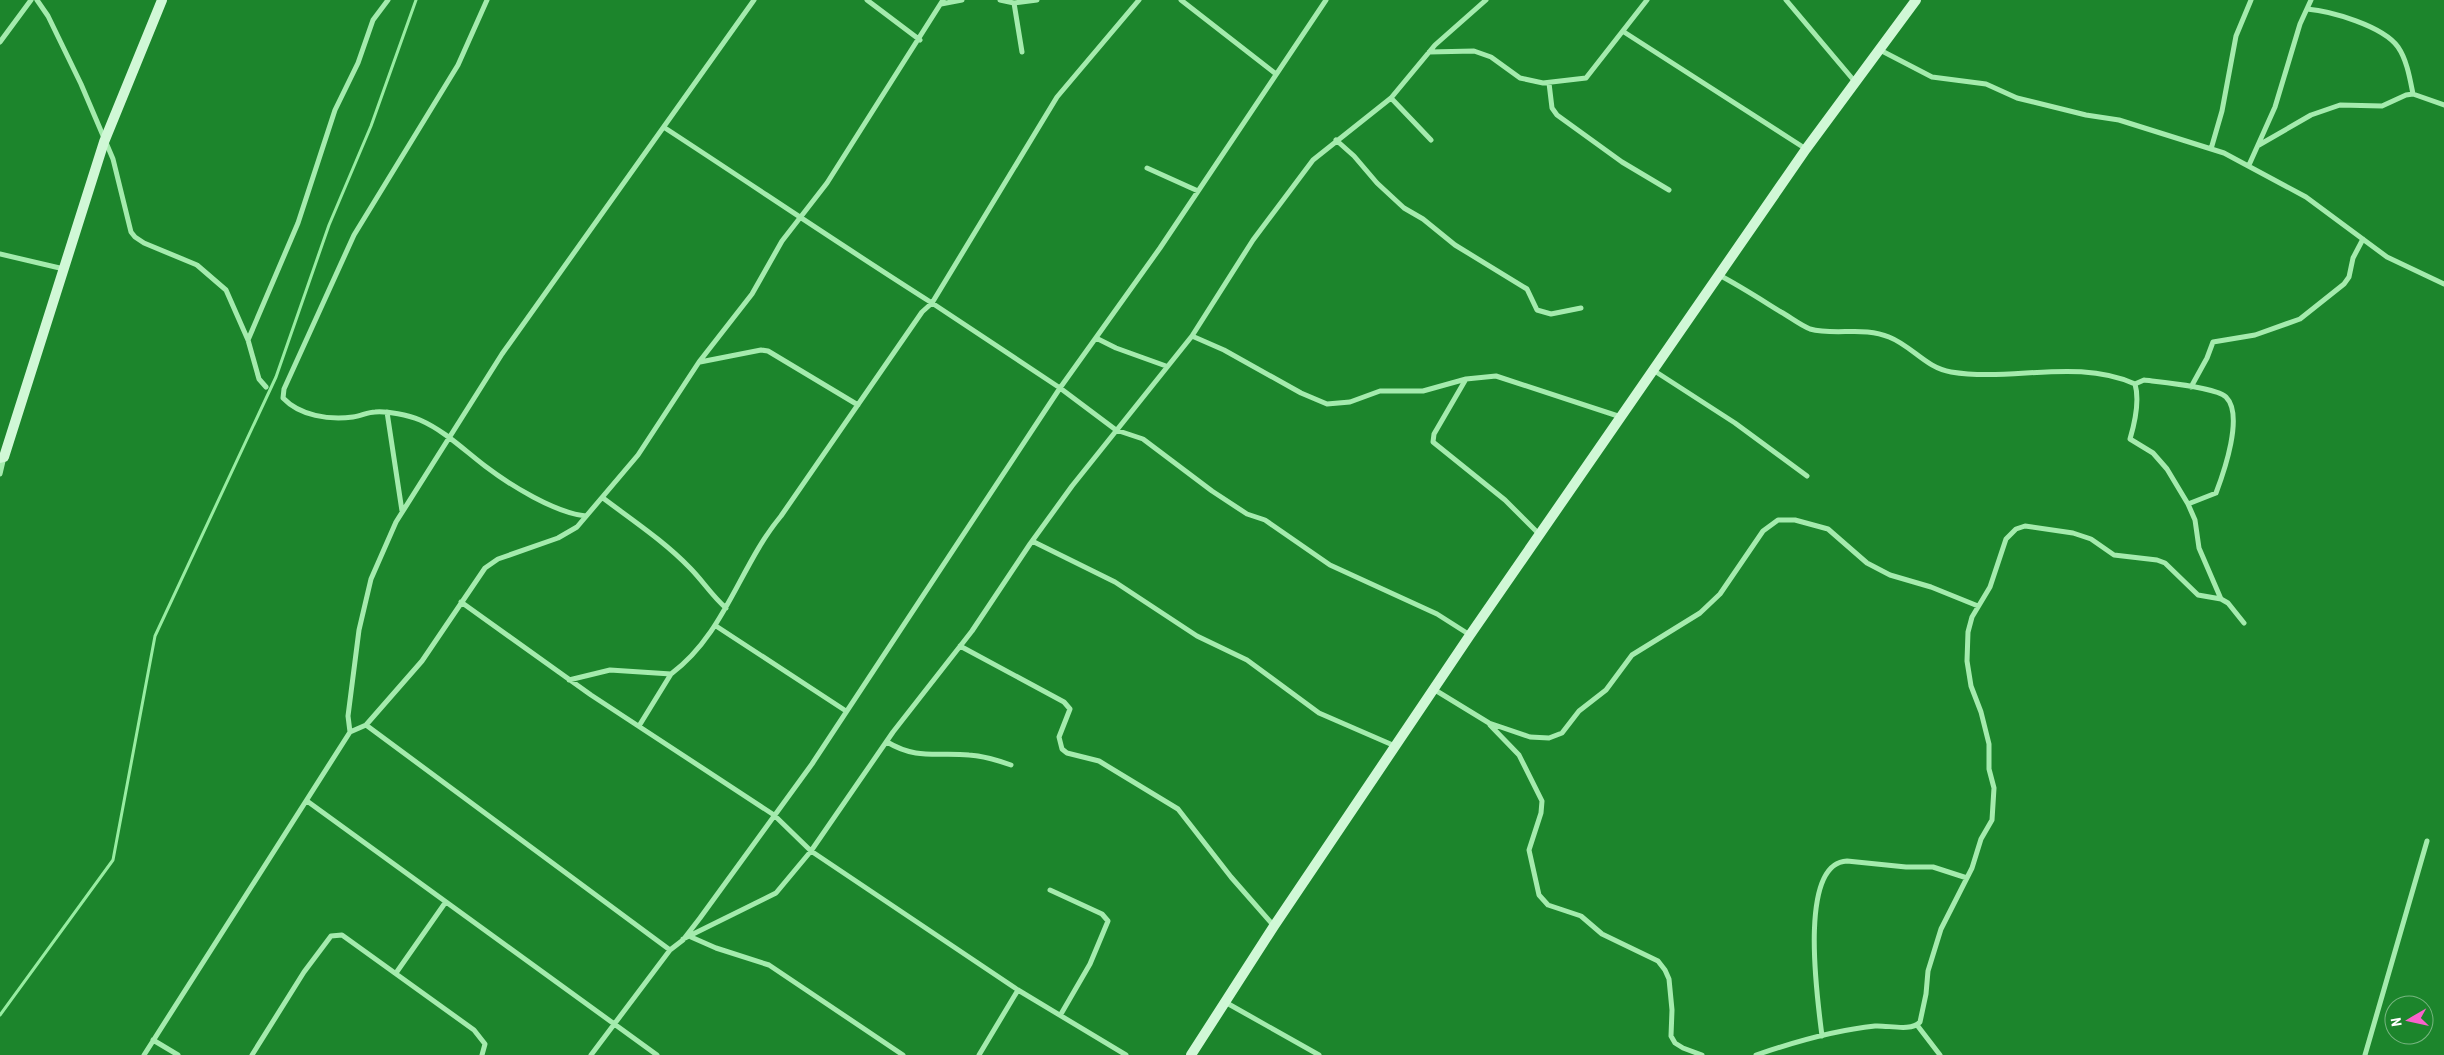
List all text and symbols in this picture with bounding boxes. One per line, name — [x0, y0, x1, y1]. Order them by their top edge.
north arrow — [2384, 995, 2434, 1045]
text: N — [2388, 1017, 2405, 1028]

